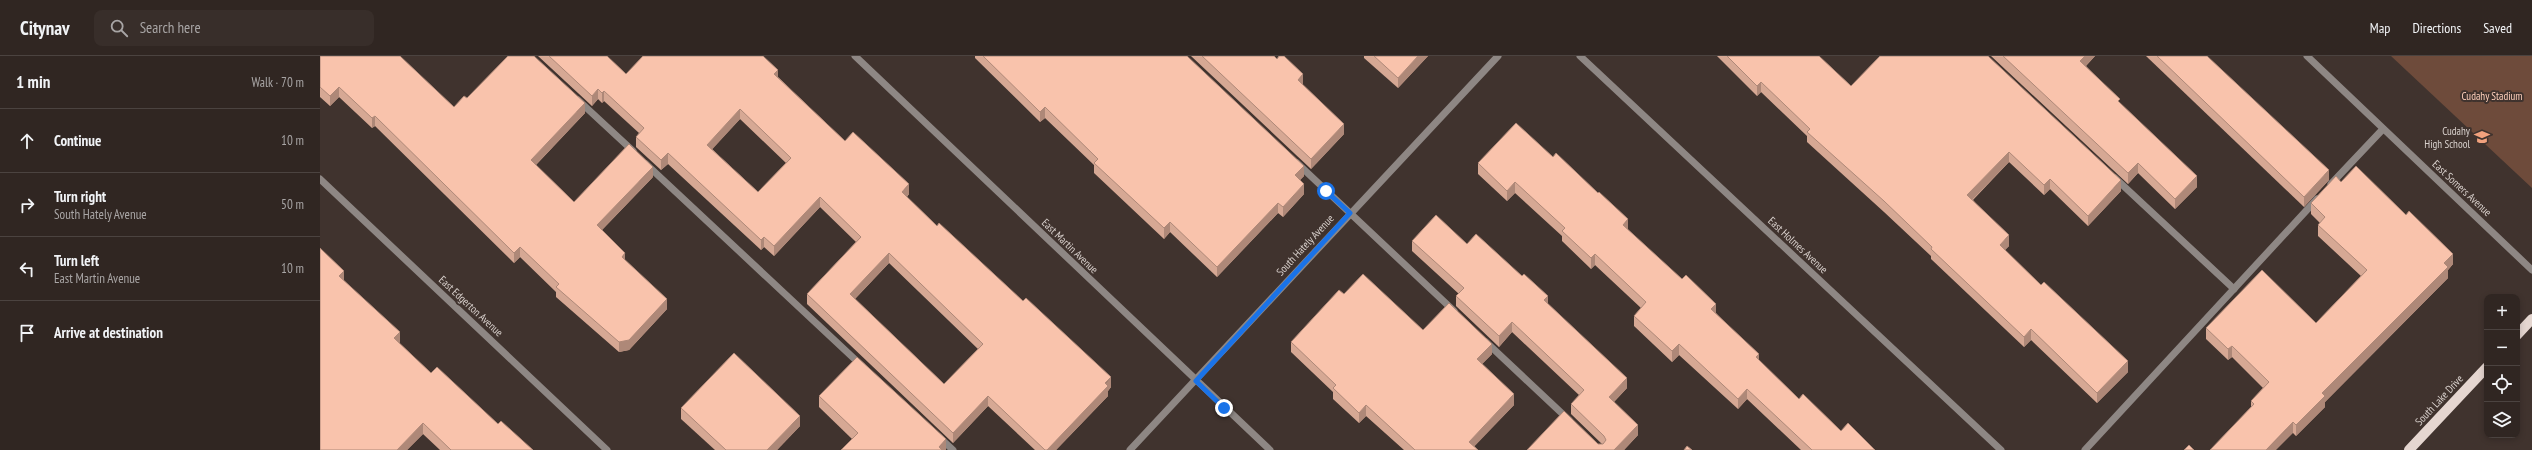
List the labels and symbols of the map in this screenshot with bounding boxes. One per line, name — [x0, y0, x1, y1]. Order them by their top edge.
park label: Cudahy Stadium — [2461, 89, 2523, 103]
place label: Cudahy High School — [2424, 124, 2471, 151]
school or university icon: Cudahy High School — [2473, 128, 2491, 146]
street label: East Somers Avenue — [2429, 157, 2495, 219]
route start — [1317, 182, 1335, 200]
street label: South Hately Avenue — [1273, 211, 1337, 278]
street label: East Holmes Avenue — [1765, 214, 1831, 277]
street label: East Martin Avenue — [1039, 216, 1101, 277]
street label: East Edgerton Avenue — [436, 273, 506, 340]
street label: South Lake Drive — [2412, 371, 2466, 428]
route end — [1215, 399, 1233, 417]

